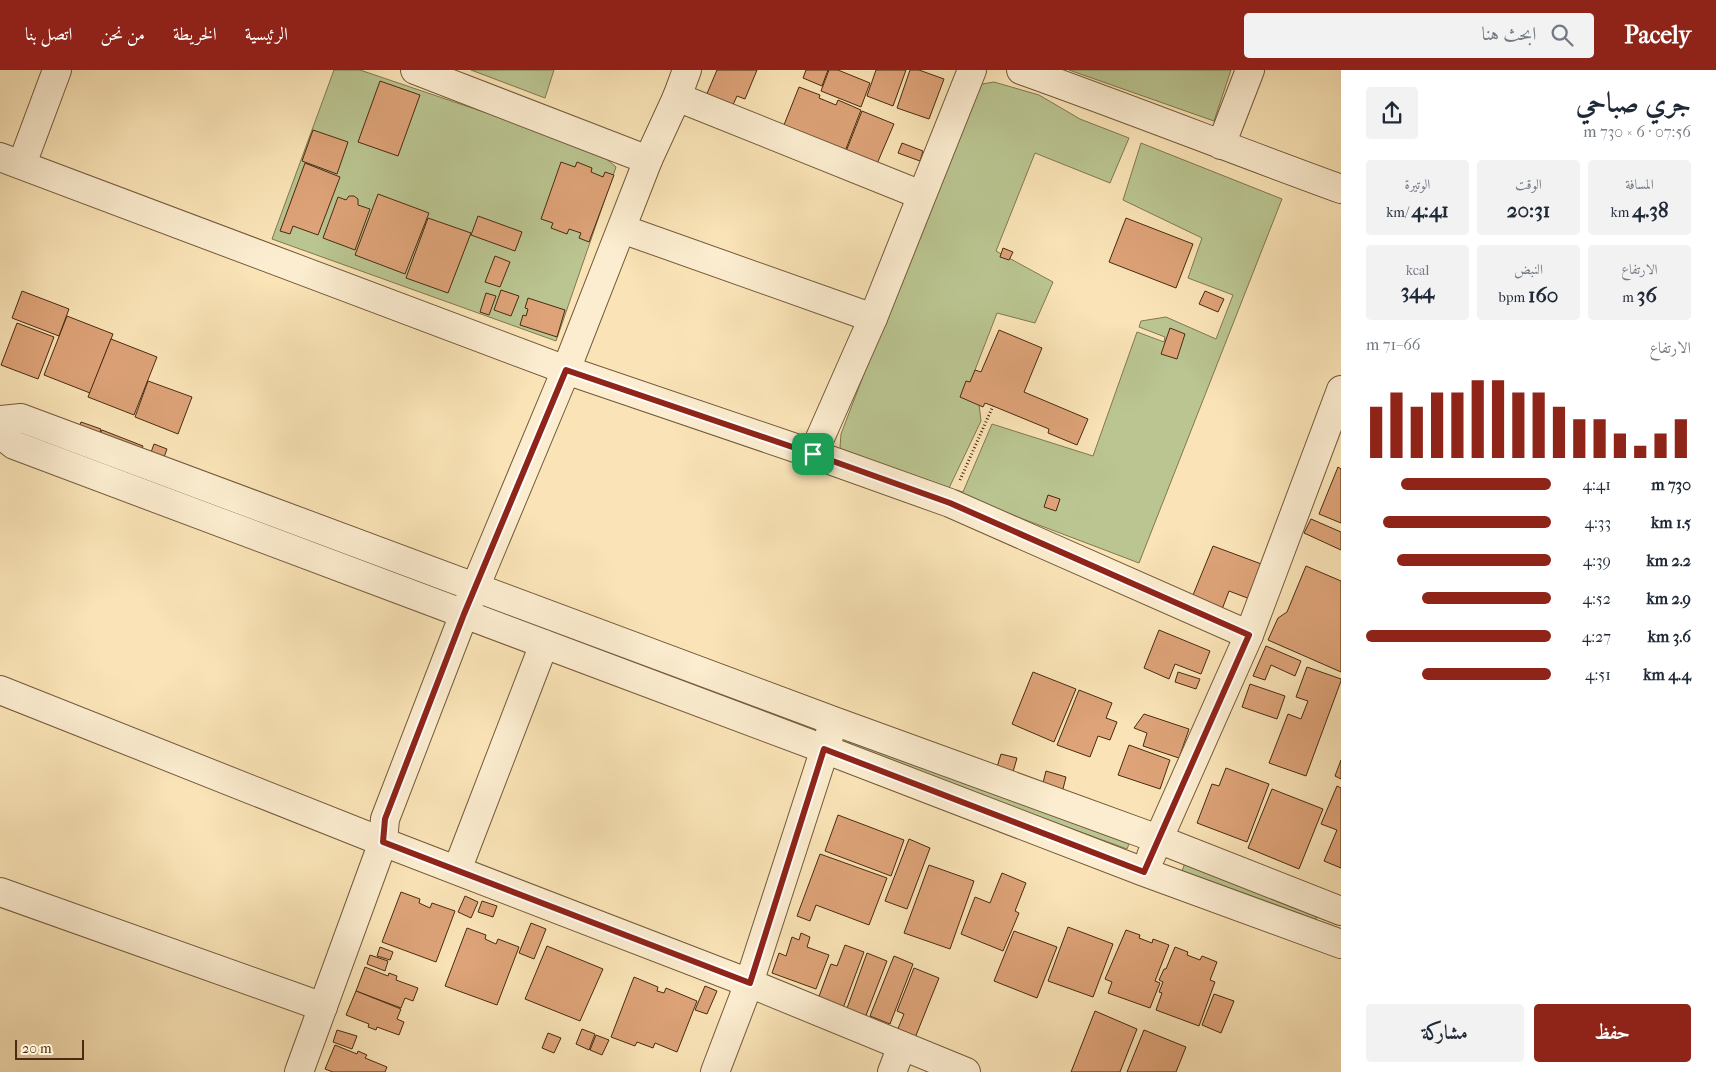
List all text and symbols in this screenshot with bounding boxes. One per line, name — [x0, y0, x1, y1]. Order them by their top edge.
search box — [1244, 13, 1594, 58]
icon: search — [1548, 21, 1576, 49]
text: Pacely — [1624, 21, 1691, 49]
text: ابحث هنا — [1482, 23, 1536, 45]
text: اتصل بنا — [25, 24, 72, 45]
text: من نحن — [100, 24, 145, 45]
text: الخريطة — [173, 24, 217, 45]
text: الرئيسية — [245, 24, 288, 45]
text: جري صباحي — [1576, 86, 1691, 119]
button: share — [1366, 87, 1418, 139]
text: 07:56 · 6 × 730 m — [1583, 122, 1691, 141]
text: الوتيرة — [1405, 176, 1430, 193]
text: الوقت — [1515, 176, 1542, 193]
text: المسافة — [1625, 176, 1654, 193]
text: 4:41 — [1411, 198, 1449, 222]
text: 20:31 — [1507, 198, 1550, 222]
text: 4.38 — [1632, 198, 1669, 222]
text: /km — [1386, 204, 1411, 221]
text: km — [1610, 204, 1632, 221]
text: النبض — [1514, 261, 1543, 278]
text: الارتفاع — [1621, 261, 1658, 278]
text: kcal — [1406, 262, 1429, 279]
text: 344 — [1401, 279, 1434, 303]
text: 160 — [1528, 283, 1558, 307]
text: 36 — [1637, 283, 1657, 307]
text: bpm — [1499, 289, 1528, 306]
text: m — [1622, 289, 1637, 306]
text: 66–71 m — [1366, 335, 1421, 354]
text: الارتفاع — [1649, 338, 1691, 357]
pin — [792, 433, 834, 475]
icon: arrive — [799, 440, 827, 468]
text: 4:41 — [1583, 475, 1611, 494]
text: 730 m — [1651, 475, 1691, 494]
text: 4:33 — [1585, 513, 1611, 532]
text: 1.5 km — [1651, 513, 1691, 532]
text: 4:39 — [1583, 551, 1611, 570]
text: 2.2 km — [1646, 551, 1691, 570]
text: 4:52 — [1583, 589, 1611, 608]
text: 2.9 km — [1647, 589, 1691, 608]
text: 4:27 — [1582, 627, 1611, 646]
text: 3.6 km — [1648, 627, 1691, 646]
text: 4:51 — [1585, 665, 1611, 684]
text: 4.4 km — [1643, 665, 1691, 684]
button: مشاركة — [1366, 1004, 1524, 1062]
button: حفظ — [1534, 1004, 1691, 1062]
scale bar — [15, 1037, 84, 1060]
text: 20 m — [22, 1040, 52, 1057]

